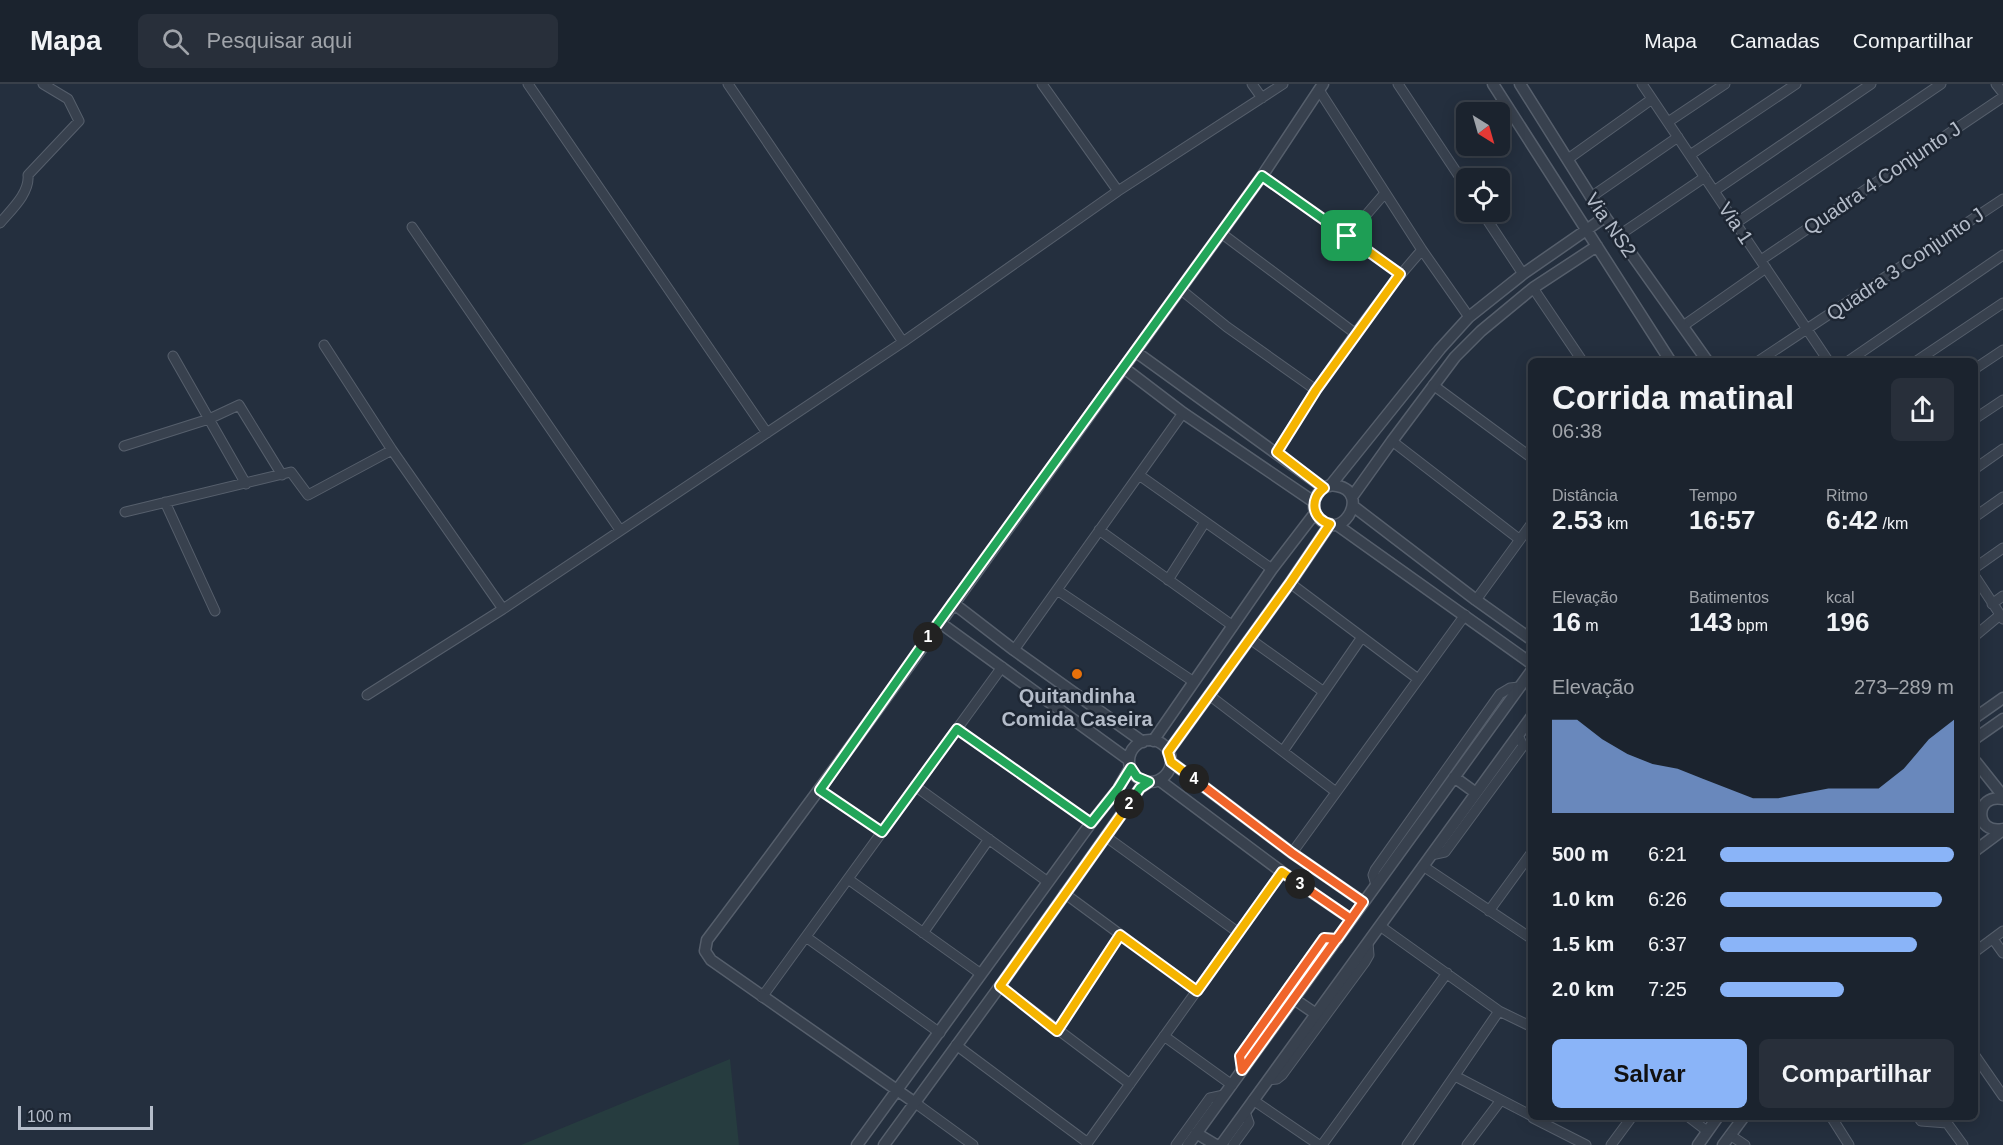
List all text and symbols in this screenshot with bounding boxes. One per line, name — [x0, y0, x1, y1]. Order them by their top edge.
search box — [138, 14, 558, 68]
text: Mapa — [30, 25, 102, 56]
icon: search — [159, 25, 192, 58]
text: Pesquisar aqui — [207, 28, 352, 53]
text: Mapa — [1644, 29, 1697, 52]
text: Camadas — [1730, 29, 1820, 52]
text: Compartilhar — [1853, 29, 1973, 52]
north arrow — [1456, 102, 1510, 156]
map controls — [1456, 102, 1510, 222]
street label: Quadra 4 Conjunto J — [1799, 117, 1965, 239]
button: locate — [1456, 168, 1510, 222]
street label: Via NS2 — [1581, 189, 1641, 261]
street label: Via 1 — [1714, 198, 1758, 248]
street label: Quadra 3 Conjunto J — [1822, 203, 1988, 325]
pin — [1321, 210, 1372, 261]
icon: arrive — [1330, 219, 1363, 252]
button: share — [1891, 378, 1954, 441]
text: Corrida matinal — [1552, 379, 1794, 416]
text: 06:38 — [1552, 420, 1602, 442]
text: Distância — [1552, 487, 1618, 504]
text: Tempo — [1689, 487, 1737, 504]
text: Ritmo — [1826, 487, 1868, 504]
text: 2.53 — [1552, 505, 1603, 535]
text: 16:57 — [1689, 505, 1756, 535]
text: 6:42 — [1826, 505, 1878, 535]
text: km — [1603, 515, 1628, 532]
text: /km — [1878, 515, 1908, 532]
text: Elevação — [1552, 589, 1618, 606]
text: Batimentos — [1689, 589, 1769, 606]
text: kcal — [1826, 589, 1854, 606]
text: 16 — [1552, 607, 1581, 637]
text: 143 — [1689, 607, 1732, 637]
text: 196 — [1826, 607, 1869, 637]
text: m — [1581, 617, 1599, 634]
text: bpm — [1732, 617, 1768, 634]
pin: 1 — [913, 622, 943, 652]
text: 1 — [924, 628, 932, 645]
marker: Quitandinha Comida Caseira — [1070, 667, 1084, 681]
text: Elevação — [1552, 676, 1634, 698]
text: 273–289 m — [1854, 676, 1954, 698]
place label: Quitandinha Comida Caseira — [1001, 685, 1153, 730]
pin: 4 — [1179, 764, 1209, 794]
text: 4 — [1190, 770, 1198, 787]
pin: 2 — [1114, 789, 1144, 819]
text: 2 — [1125, 795, 1133, 812]
text: 500 m — [1552, 843, 1609, 865]
text: 6:21 — [1648, 843, 1687, 865]
pin: 3 — [1285, 869, 1315, 899]
text: 3 — [1296, 875, 1304, 892]
text: 1.0 km — [1552, 888, 1614, 910]
text: 6:26 — [1648, 888, 1687, 910]
text: 1.5 km — [1552, 933, 1614, 955]
text: 6:37 — [1648, 933, 1687, 955]
text: 2.0 km — [1552, 978, 1614, 1000]
text: 7:25 — [1648, 978, 1687, 1000]
button: Salvar — [1552, 1039, 1747, 1108]
button: Compartilhar — [1759, 1039, 1954, 1108]
scale bar — [18, 1103, 153, 1130]
text: 100 m — [27, 1108, 71, 1125]

